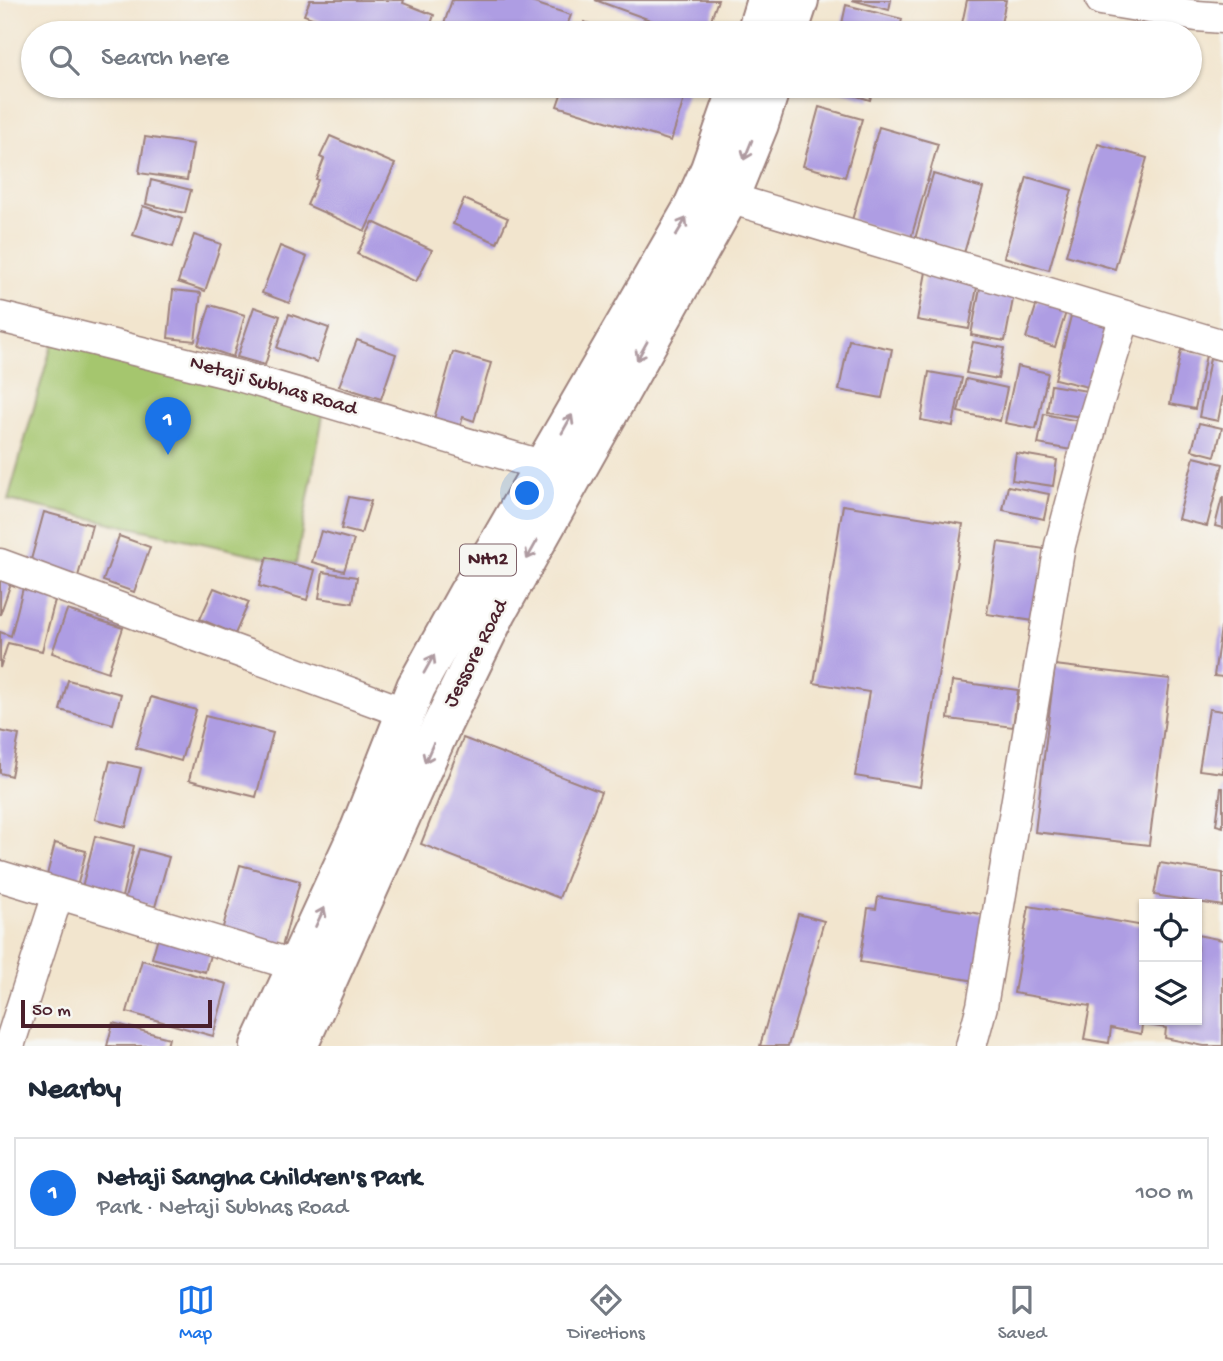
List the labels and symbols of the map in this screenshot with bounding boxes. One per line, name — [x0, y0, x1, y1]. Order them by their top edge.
one-way arrow — [741, 139, 754, 160]
one-way arrow — [674, 218, 688, 238]
one-way arrow — [635, 340, 648, 361]
street label: Netaji Subhas Road — [187, 351, 361, 423]
pin: 1 — [145, 397, 191, 455]
one-way arrow — [560, 415, 574, 435]
your location — [510, 476, 544, 510]
one-way arrow — [525, 539, 539, 559]
road number: NH12 — [460, 544, 516, 576]
street label: Jessore Road — [439, 595, 516, 712]
one-way arrow — [422, 654, 436, 674]
one-way arrow — [422, 742, 435, 763]
one-way arrow — [314, 907, 327, 929]
scale bar — [21, 997, 212, 1029]

